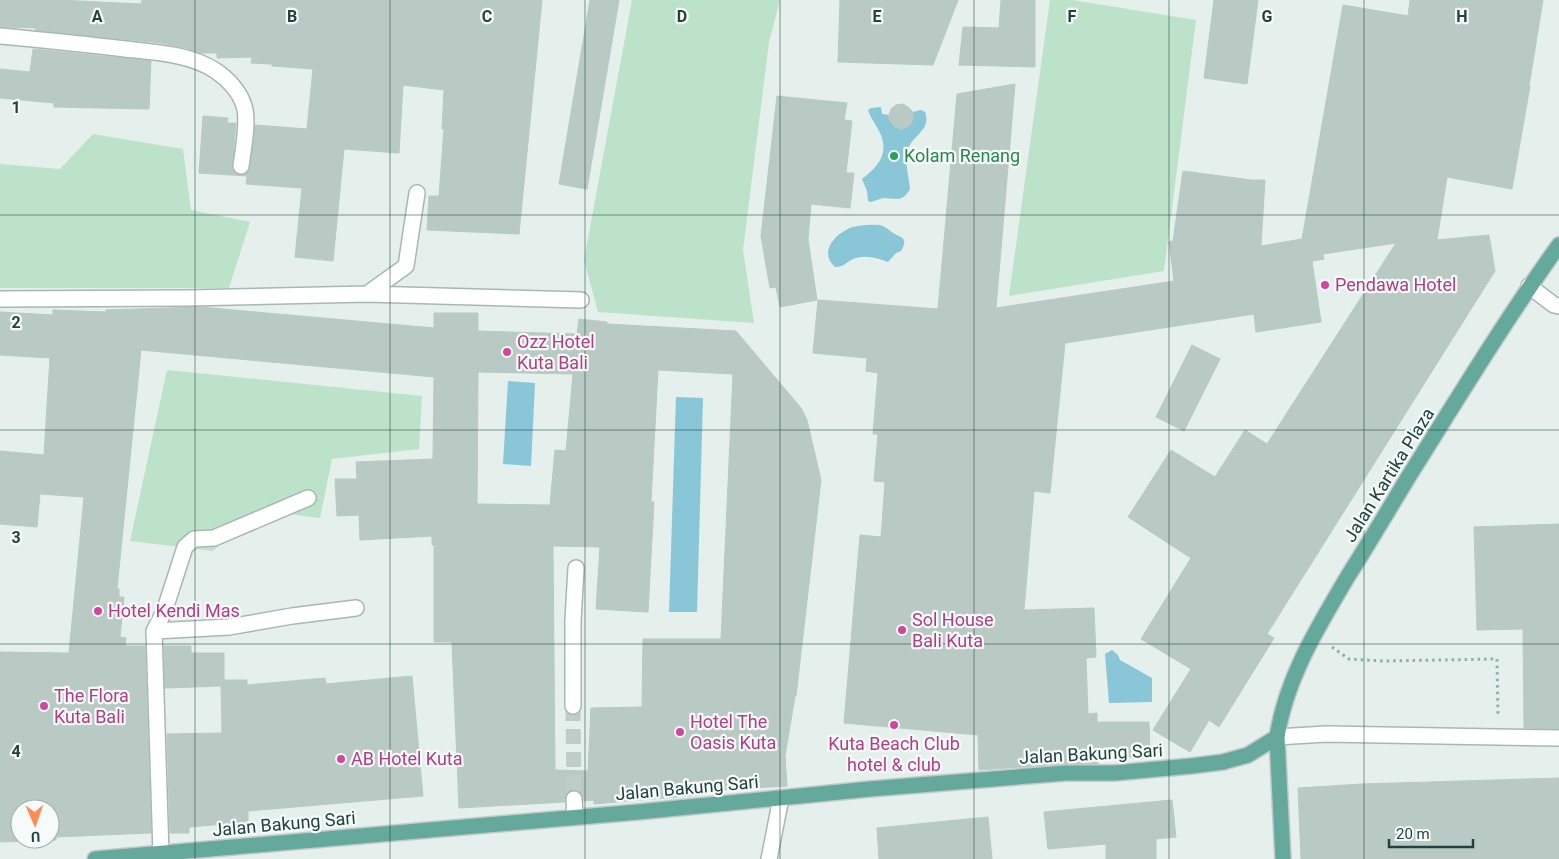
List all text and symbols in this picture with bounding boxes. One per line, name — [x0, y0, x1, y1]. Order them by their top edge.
text: A — [92, 7, 103, 26]
text: B — [287, 7, 297, 26]
text: C — [482, 7, 492, 26]
text: D — [677, 7, 687, 26]
text: E — [873, 7, 882, 26]
text: F — [1068, 7, 1077, 26]
text: G — [1262, 7, 1273, 26]
text: H — [1456, 7, 1468, 26]
text: 1 — [11, 98, 21, 117]
place label: Kolam Renang — [904, 145, 1020, 166]
marker: Kolam Renang — [888, 150, 900, 162]
place label: Pendawa Hotel — [1335, 274, 1456, 295]
marker: Pendawa Hotel — [1319, 279, 1331, 291]
text: 2 — [11, 313, 21, 332]
place label: Ozz Hotel Kuta Bali — [517, 331, 595, 373]
marker: Ozz Hotel Kuta Bali — [501, 346, 513, 358]
street label: Jalan Kartika Plaza — [1339, 404, 1438, 546]
text: 3 — [11, 528, 21, 547]
place label: Hotel Kendi Mas — [108, 600, 240, 621]
marker: Hotel Kendi Mas — [92, 605, 104, 617]
place label: Sol House Bali Kuta — [912, 609, 994, 651]
marker: Sol House Bali Kuta — [896, 624, 908, 636]
place label: The Flora Kuta Bali — [54, 685, 129, 727]
marker: The Flora Kuta Bali — [38, 700, 50, 712]
place label: Hotel The Oasis Kuta — [690, 711, 776, 753]
marker: Kuta Beach Club hotel & club — [888, 719, 900, 731]
marker: Hotel The Oasis Kuta — [674, 726, 686, 738]
place label: Kuta Beach Club hotel & club — [828, 733, 960, 775]
street label: Jalan Bakung Sari — [1019, 739, 1163, 768]
text: 4 — [11, 742, 21, 761]
place label: AB Hotel Kuta — [351, 748, 463, 769]
marker: AB Hotel Kuta — [335, 753, 347, 765]
street label: Jalan Bakung Sari — [614, 771, 760, 804]
north arrow — [10, 799, 60, 849]
street label: Jalan Bakung Sari — [211, 807, 357, 840]
scale bar — [1389, 816, 1473, 848]
text: 20 m — [1396, 825, 1430, 843]
text: U — [31, 829, 40, 845]

